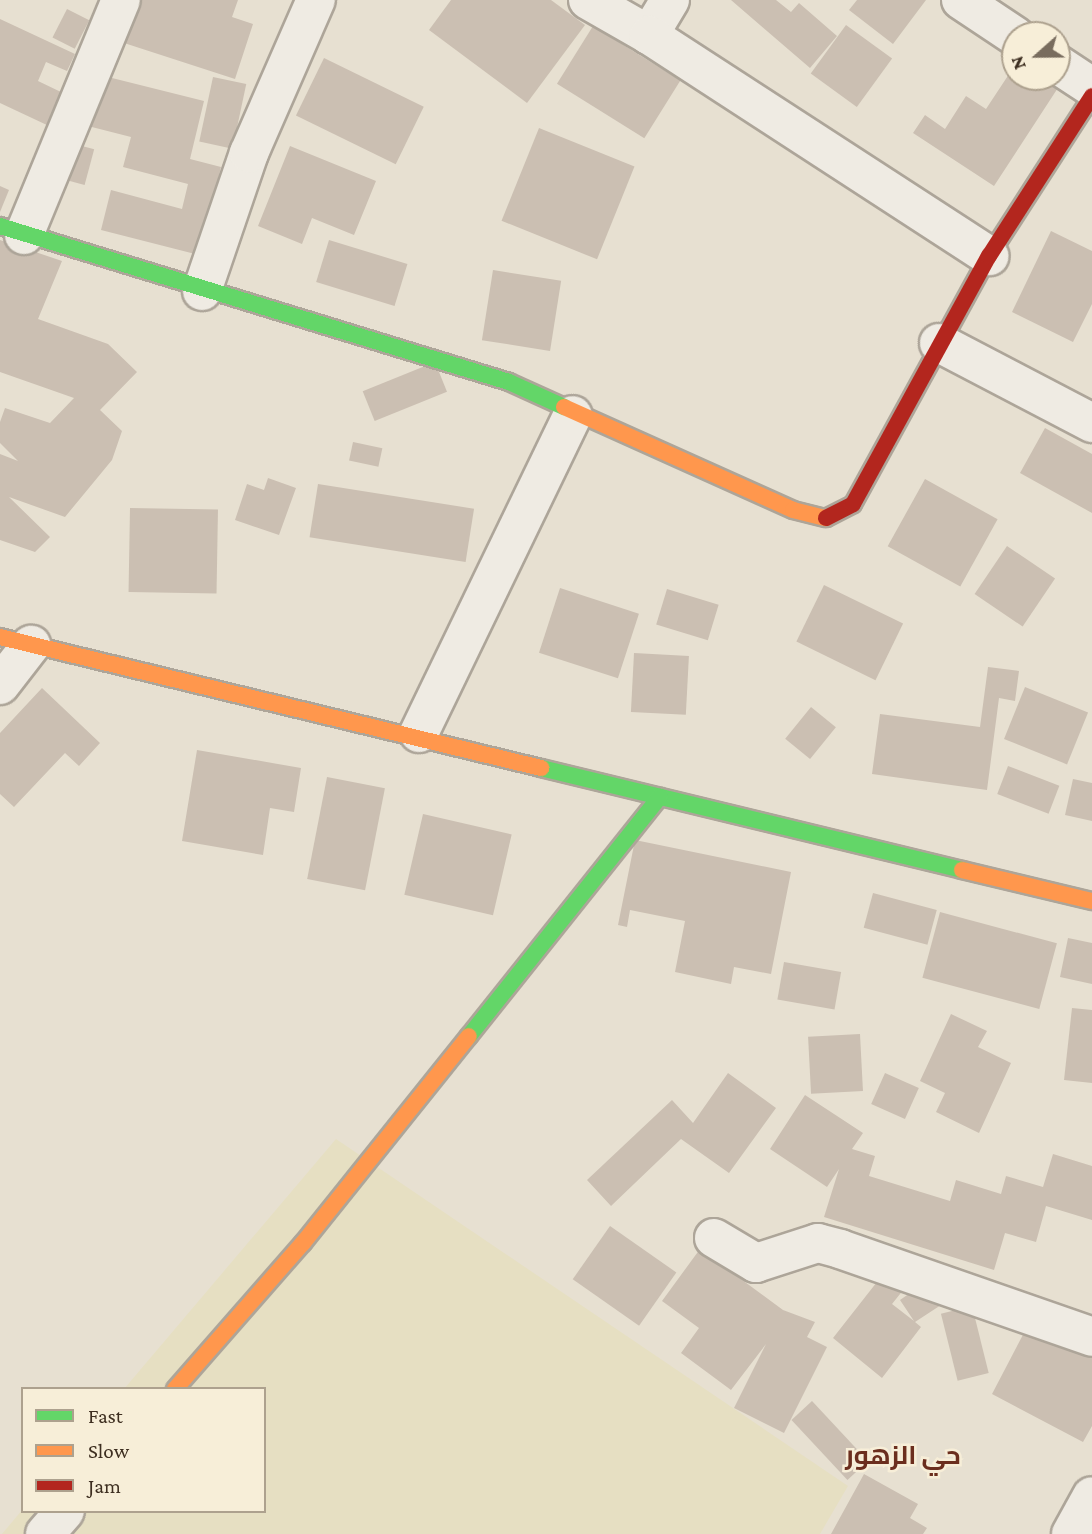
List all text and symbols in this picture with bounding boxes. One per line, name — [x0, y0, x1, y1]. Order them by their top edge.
north arrow — [1001, 21, 1071, 91]
text: N — [1006, 53, 1030, 73]
legend — [21, 1387, 266, 1513]
text: Fast — [88, 1404, 123, 1428]
text: Slow — [88, 1439, 129, 1463]
district label: حي الزهور — [845, 1440, 961, 1472]
text: Jam — [88, 1474, 121, 1498]

